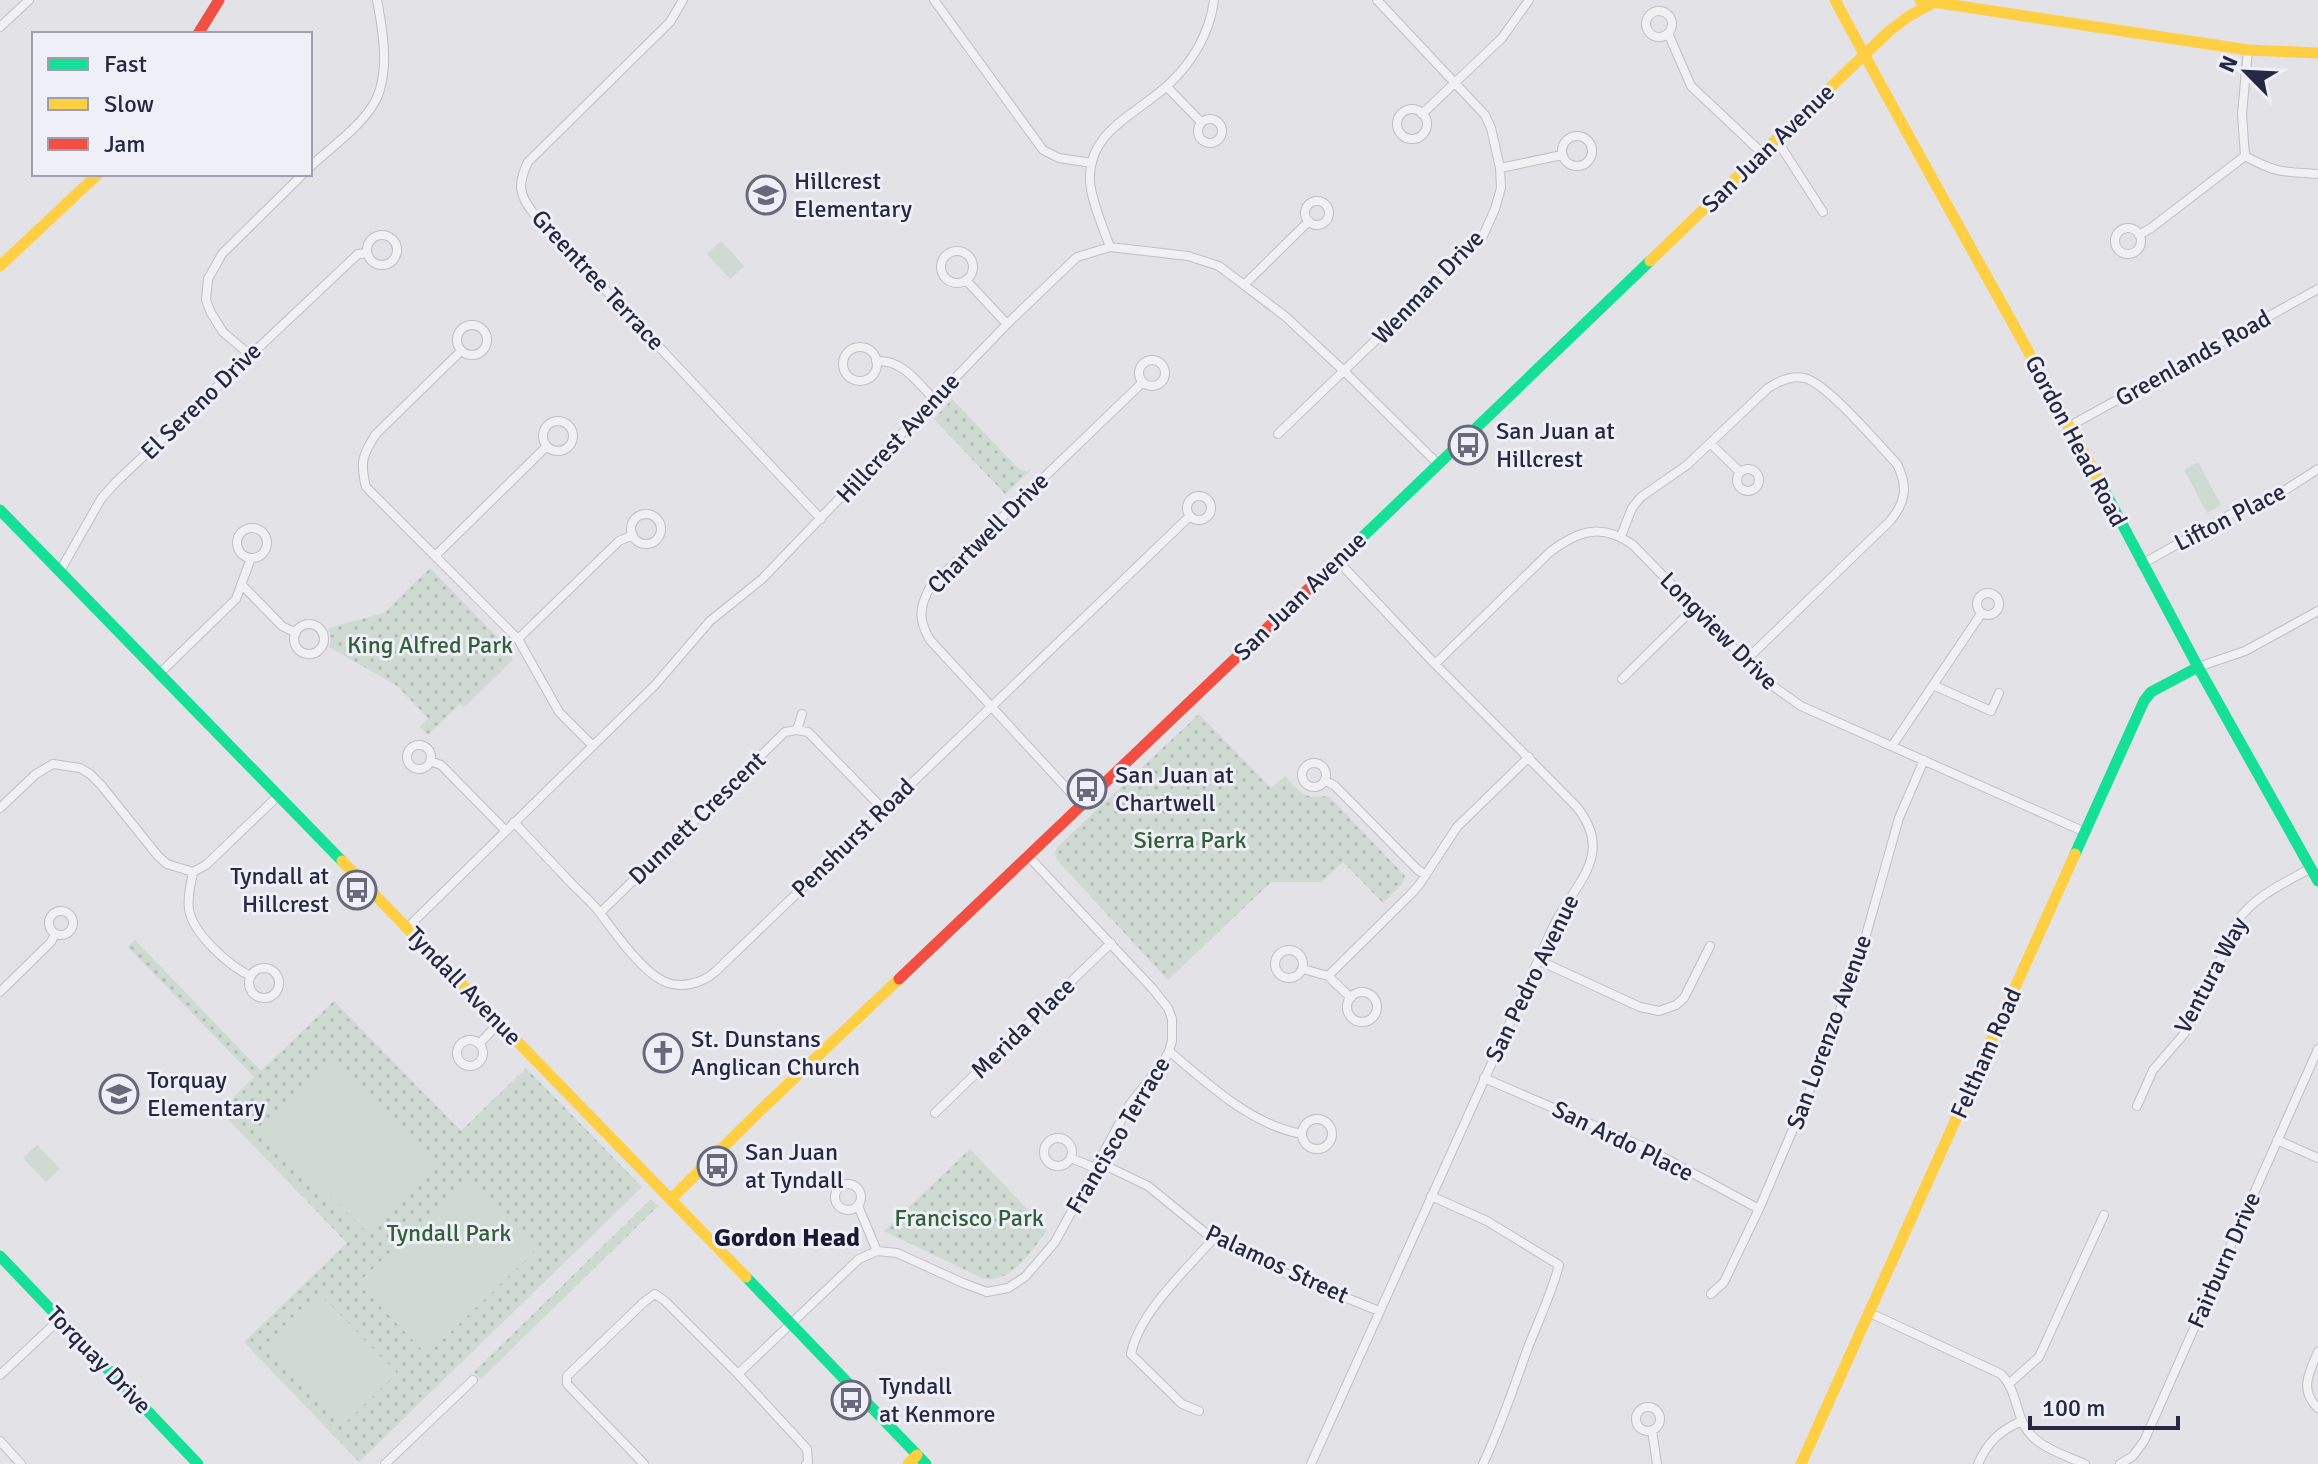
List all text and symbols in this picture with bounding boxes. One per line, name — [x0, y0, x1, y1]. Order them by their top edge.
legend — [32, 32, 312, 176]
north arrow — [2206, 32, 2286, 112]
text: Fast — [104, 49, 147, 79]
text: N — [2213, 52, 2244, 77]
street label: San Juan Avenue — [1695, 77, 1841, 219]
text: Slow — [104, 89, 154, 119]
text: Jam — [104, 129, 145, 159]
place label: Hillcrest Elementary — [794, 166, 912, 224]
school or university icon: Hillcrest Elementary — [745, 174, 787, 216]
street label: Greentree Terrace — [525, 203, 671, 357]
street label: Wenman Drive — [1366, 223, 1490, 351]
street label: Greenlands Road — [2110, 303, 2276, 413]
street label: El Sereno Drive — [134, 336, 268, 466]
street label: Gordon Head Road — [2018, 350, 2134, 532]
street label: Hillcrest Avenue — [830, 367, 966, 509]
place label: San Juan at Hillcrest — [1496, 416, 1615, 474]
bus stop icon: San Juan at Hillcrest — [1447, 424, 1489, 466]
street label: Chartwell Drive — [921, 466, 1055, 600]
street label: Lifton Place — [2169, 476, 2291, 558]
street label: San Juan Avenue — [1227, 525, 1373, 667]
street label: Longview Drive — [1653, 565, 1785, 697]
park label: King Alfred Park — [347, 630, 513, 660]
street label: Dunnett Crescent — [622, 745, 772, 891]
place label: San Juan at Chartwell — [1115, 760, 1234, 818]
bus stop icon: San Juan at Chartwell — [1066, 768, 1108, 810]
street label: Penshurst Road — [785, 772, 921, 904]
park label: Sierra Park — [1134, 825, 1246, 855]
place label: Tyndall at Hillcrest — [230, 861, 329, 919]
bus stop icon: Tyndall at Hillcrest — [336, 869, 378, 911]
street label: San Pedro Avenue — [1478, 889, 1586, 1067]
street label: Ventura Way — [2168, 911, 2254, 1039]
street label: Tyndall Avenue — [400, 920, 528, 1052]
street label: San Lorenzo Avenue — [1780, 931, 1878, 1133]
street label: Merida Place — [965, 971, 1081, 1085]
street label: Feltham Road — [1944, 983, 2028, 1123]
place label: St. Dunstans Anglican Church — [691, 1024, 860, 1082]
church icon: St. Dunstans Anglican Church — [642, 1032, 684, 1074]
street label: Francisco Terrace — [1059, 1051, 1177, 1219]
place label: Torquay Elementary — [147, 1065, 265, 1123]
school or university icon: Torquay Elementary — [98, 1073, 140, 1115]
street label: San Ardo Place — [1547, 1094, 1699, 1188]
place label: San Juan at Tyndall — [745, 1137, 844, 1195]
bus stop icon: San Juan at Tyndall — [696, 1145, 738, 1187]
street label: Fairburn Drive — [2181, 1187, 2267, 1333]
park label: Francisco Park — [894, 1203, 1044, 1233]
park label: Tyndall Park — [387, 1218, 511, 1248]
street label: Palamos Street — [1201, 1218, 1353, 1310]
district label: Gordon Head — [714, 1222, 860, 1254]
street label: Torquay Drive — [40, 1300, 158, 1420]
place label: Tyndall at Kenmore — [879, 1371, 996, 1429]
bus stop icon: Tyndall at Kenmore — [830, 1379, 872, 1421]
scale bar — [2030, 1380, 2178, 1430]
text: 100 m — [2042, 1393, 2105, 1423]

